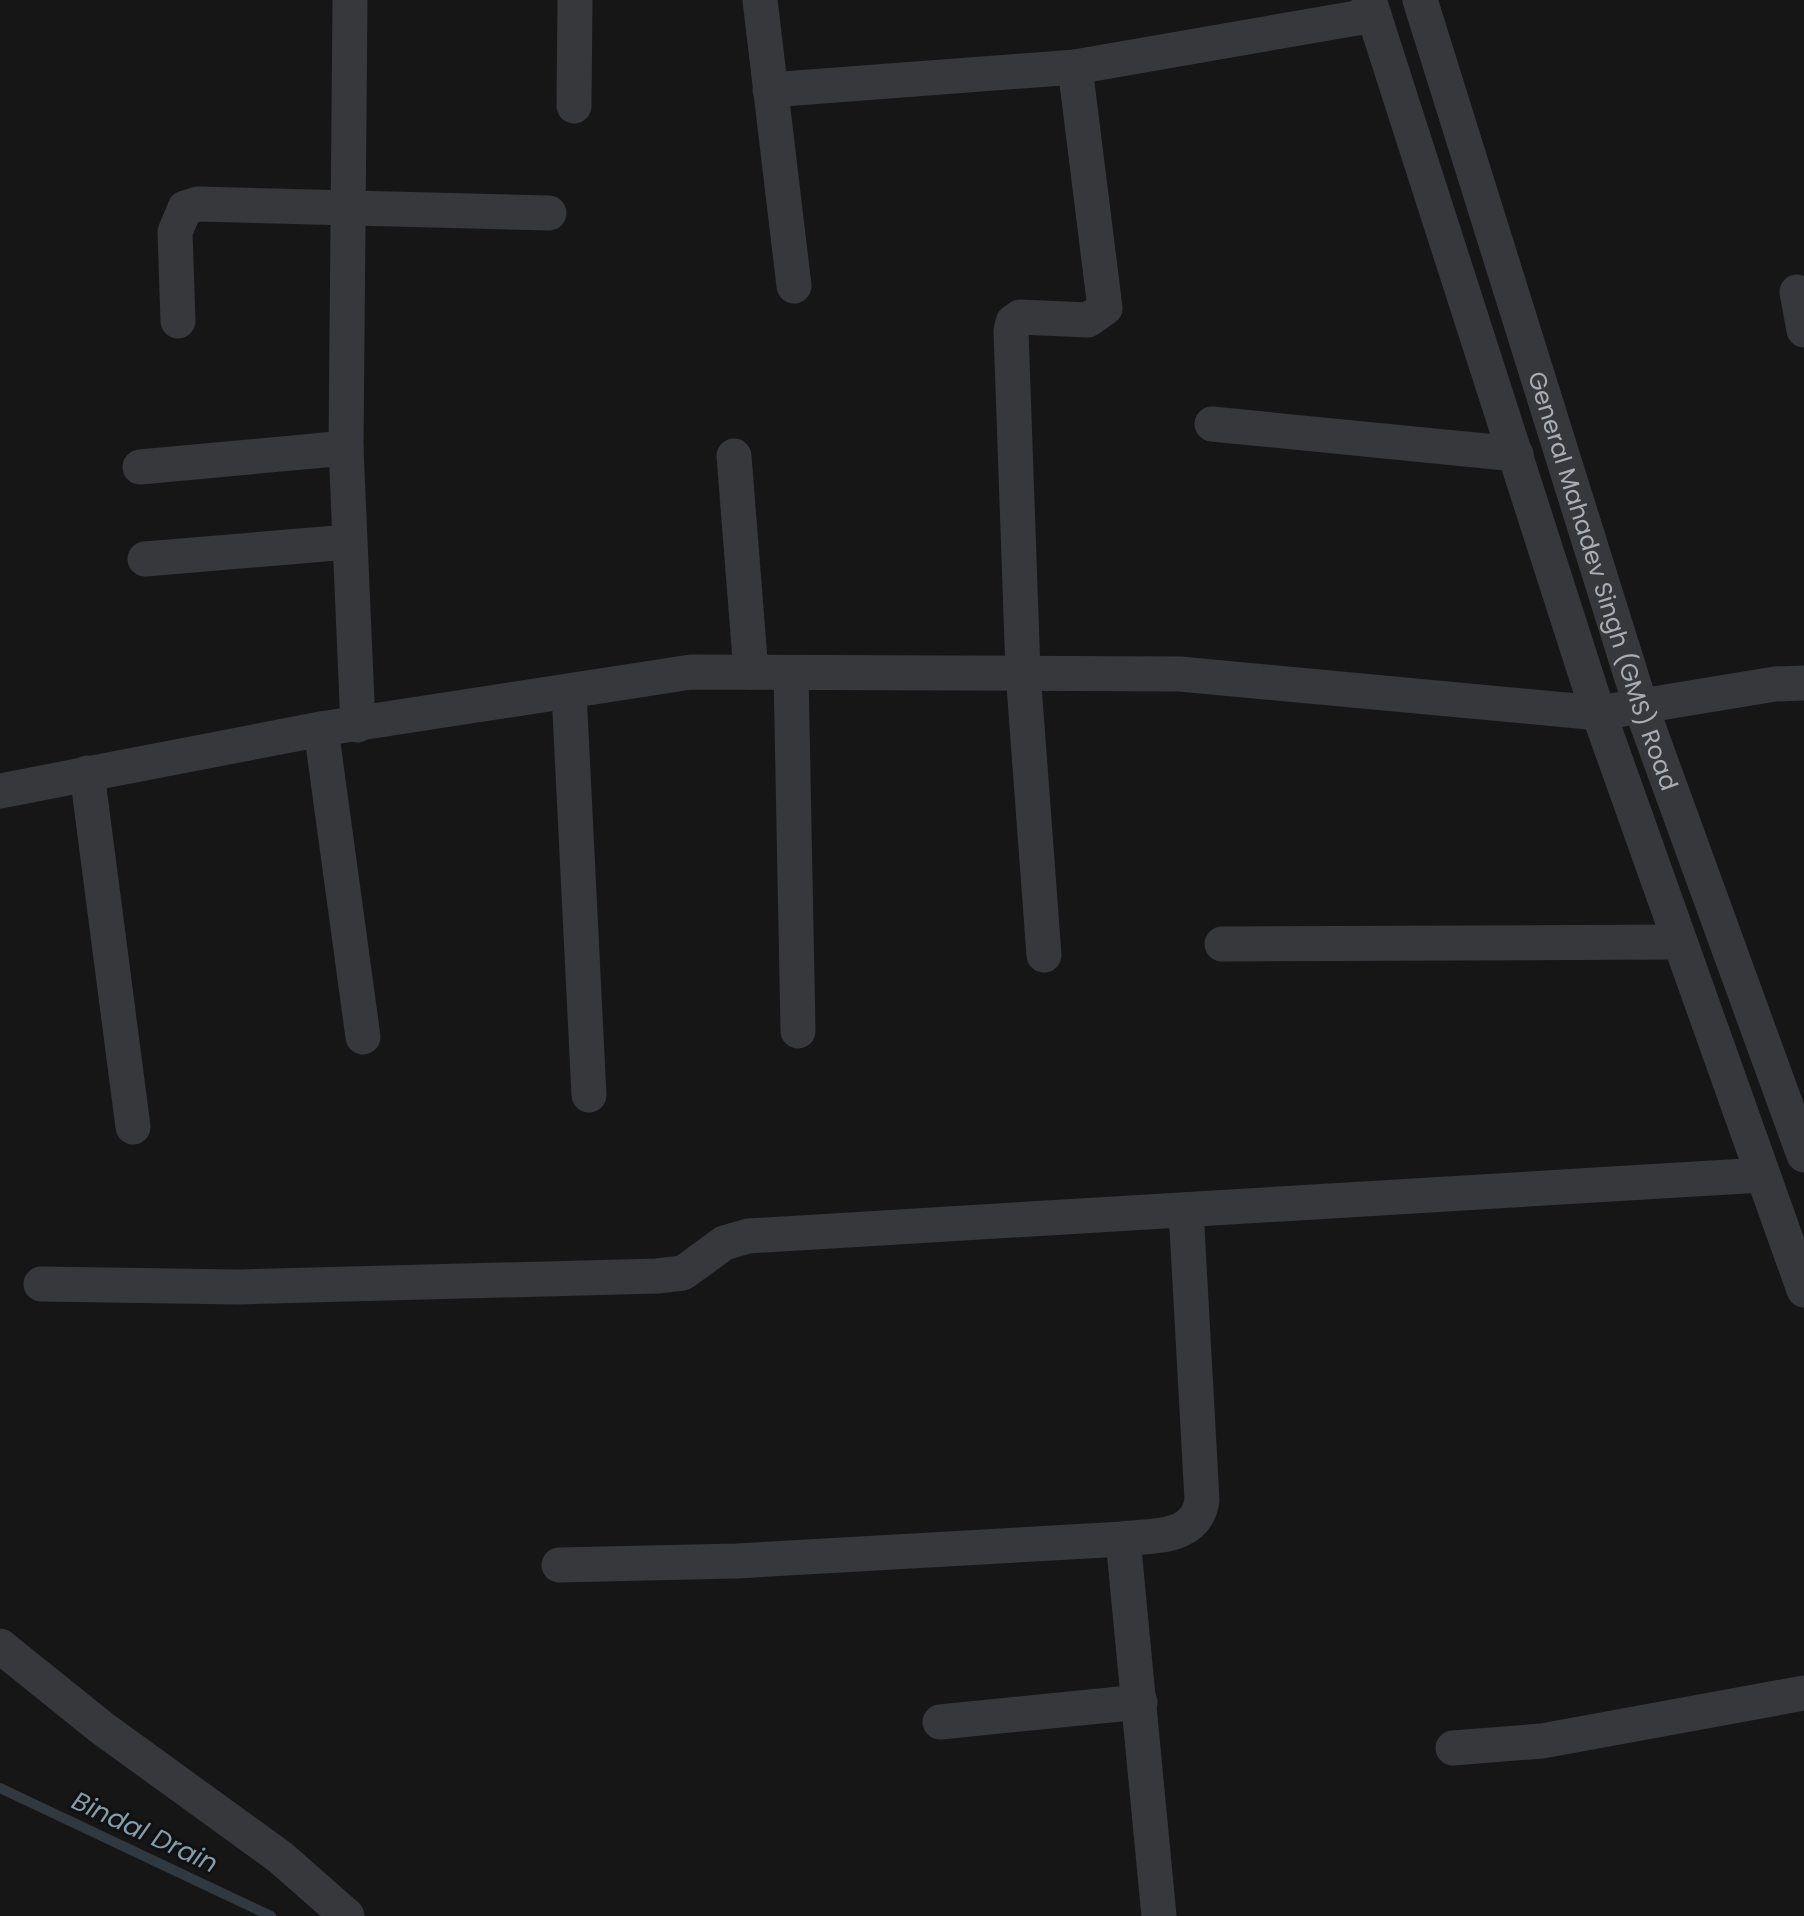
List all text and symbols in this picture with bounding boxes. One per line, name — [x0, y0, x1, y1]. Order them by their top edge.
street label: General Mahadev Singh (GMS) Road — [1521, 367, 1686, 795]
water label: Bindal Drain — [66, 1783, 224, 1881]

